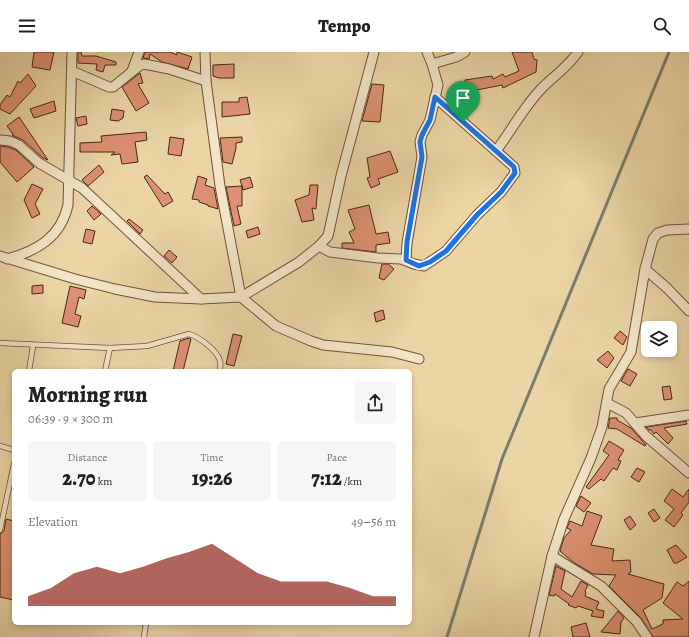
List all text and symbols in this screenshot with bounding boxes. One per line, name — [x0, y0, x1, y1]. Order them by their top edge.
text: Tempo — [318, 14, 371, 38]
icon: menu — [16, 15, 38, 37]
icon: search — [651, 15, 673, 37]
pin — [446, 81, 480, 122]
icon: arrive — [452, 87, 474, 109]
map controls — [641, 321, 677, 357]
button: layers — [641, 321, 677, 357]
text: Morning run — [28, 380, 148, 410]
button: share — [354, 382, 396, 424]
text: 06:39 · 9 × 300 m — [28, 410, 113, 427]
text: Distance — [68, 450, 107, 465]
text: Time — [201, 450, 223, 465]
text: Pace — [326, 450, 347, 465]
text: 2.70 — [62, 465, 96, 492]
text: 19:26 — [192, 465, 232, 492]
text: 7:12 — [311, 465, 342, 492]
text: km — [96, 474, 112, 489]
text: /km — [342, 474, 362, 489]
text: Elevation — [28, 513, 78, 530]
text: 49–56 m — [351, 513, 396, 530]

